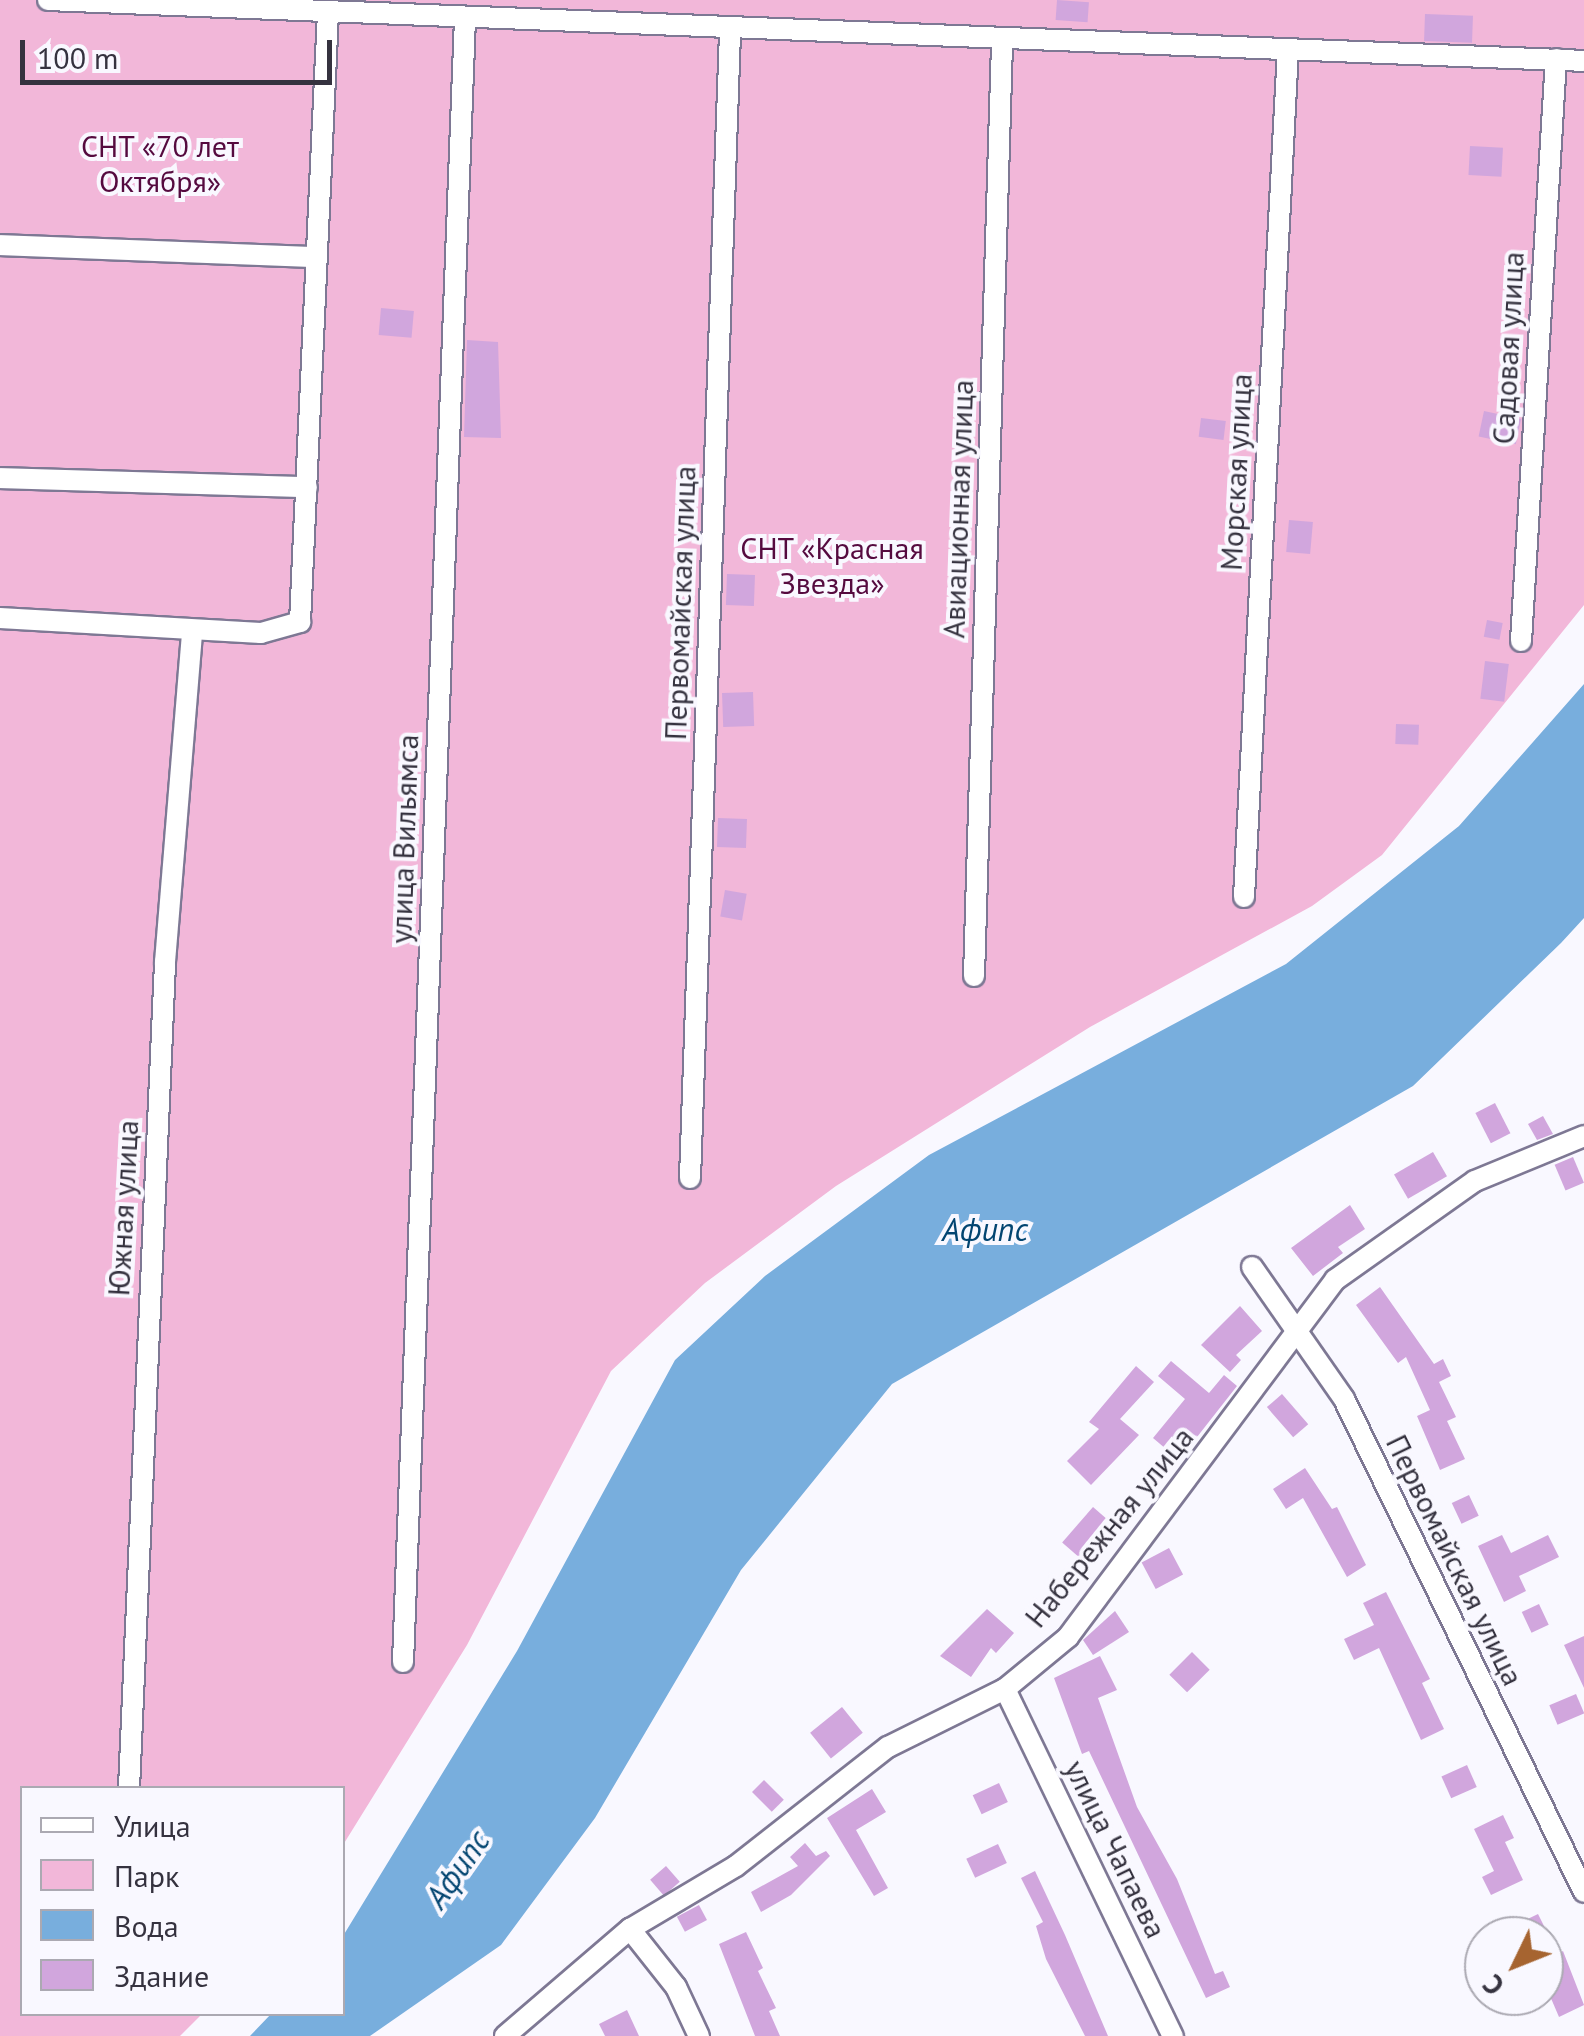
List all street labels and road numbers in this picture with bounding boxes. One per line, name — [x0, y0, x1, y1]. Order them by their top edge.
street label: Садовая улица — [1485, 251, 1531, 445]
street label: Морская улица — [1213, 372, 1259, 572]
street label: Авиационная улица — [935, 379, 981, 639]
street label: Первомайская улица — [657, 465, 703, 741]
street label: улица Вильямса — [382, 734, 426, 944]
street label: Южная улица — [100, 1119, 146, 1297]
street label: Набережная улица — [1017, 1420, 1201, 1634]
street label: Первомайская улица — [1379, 1429, 1531, 1691]
street label: улица Чапаева — [1057, 1754, 1175, 1944]

